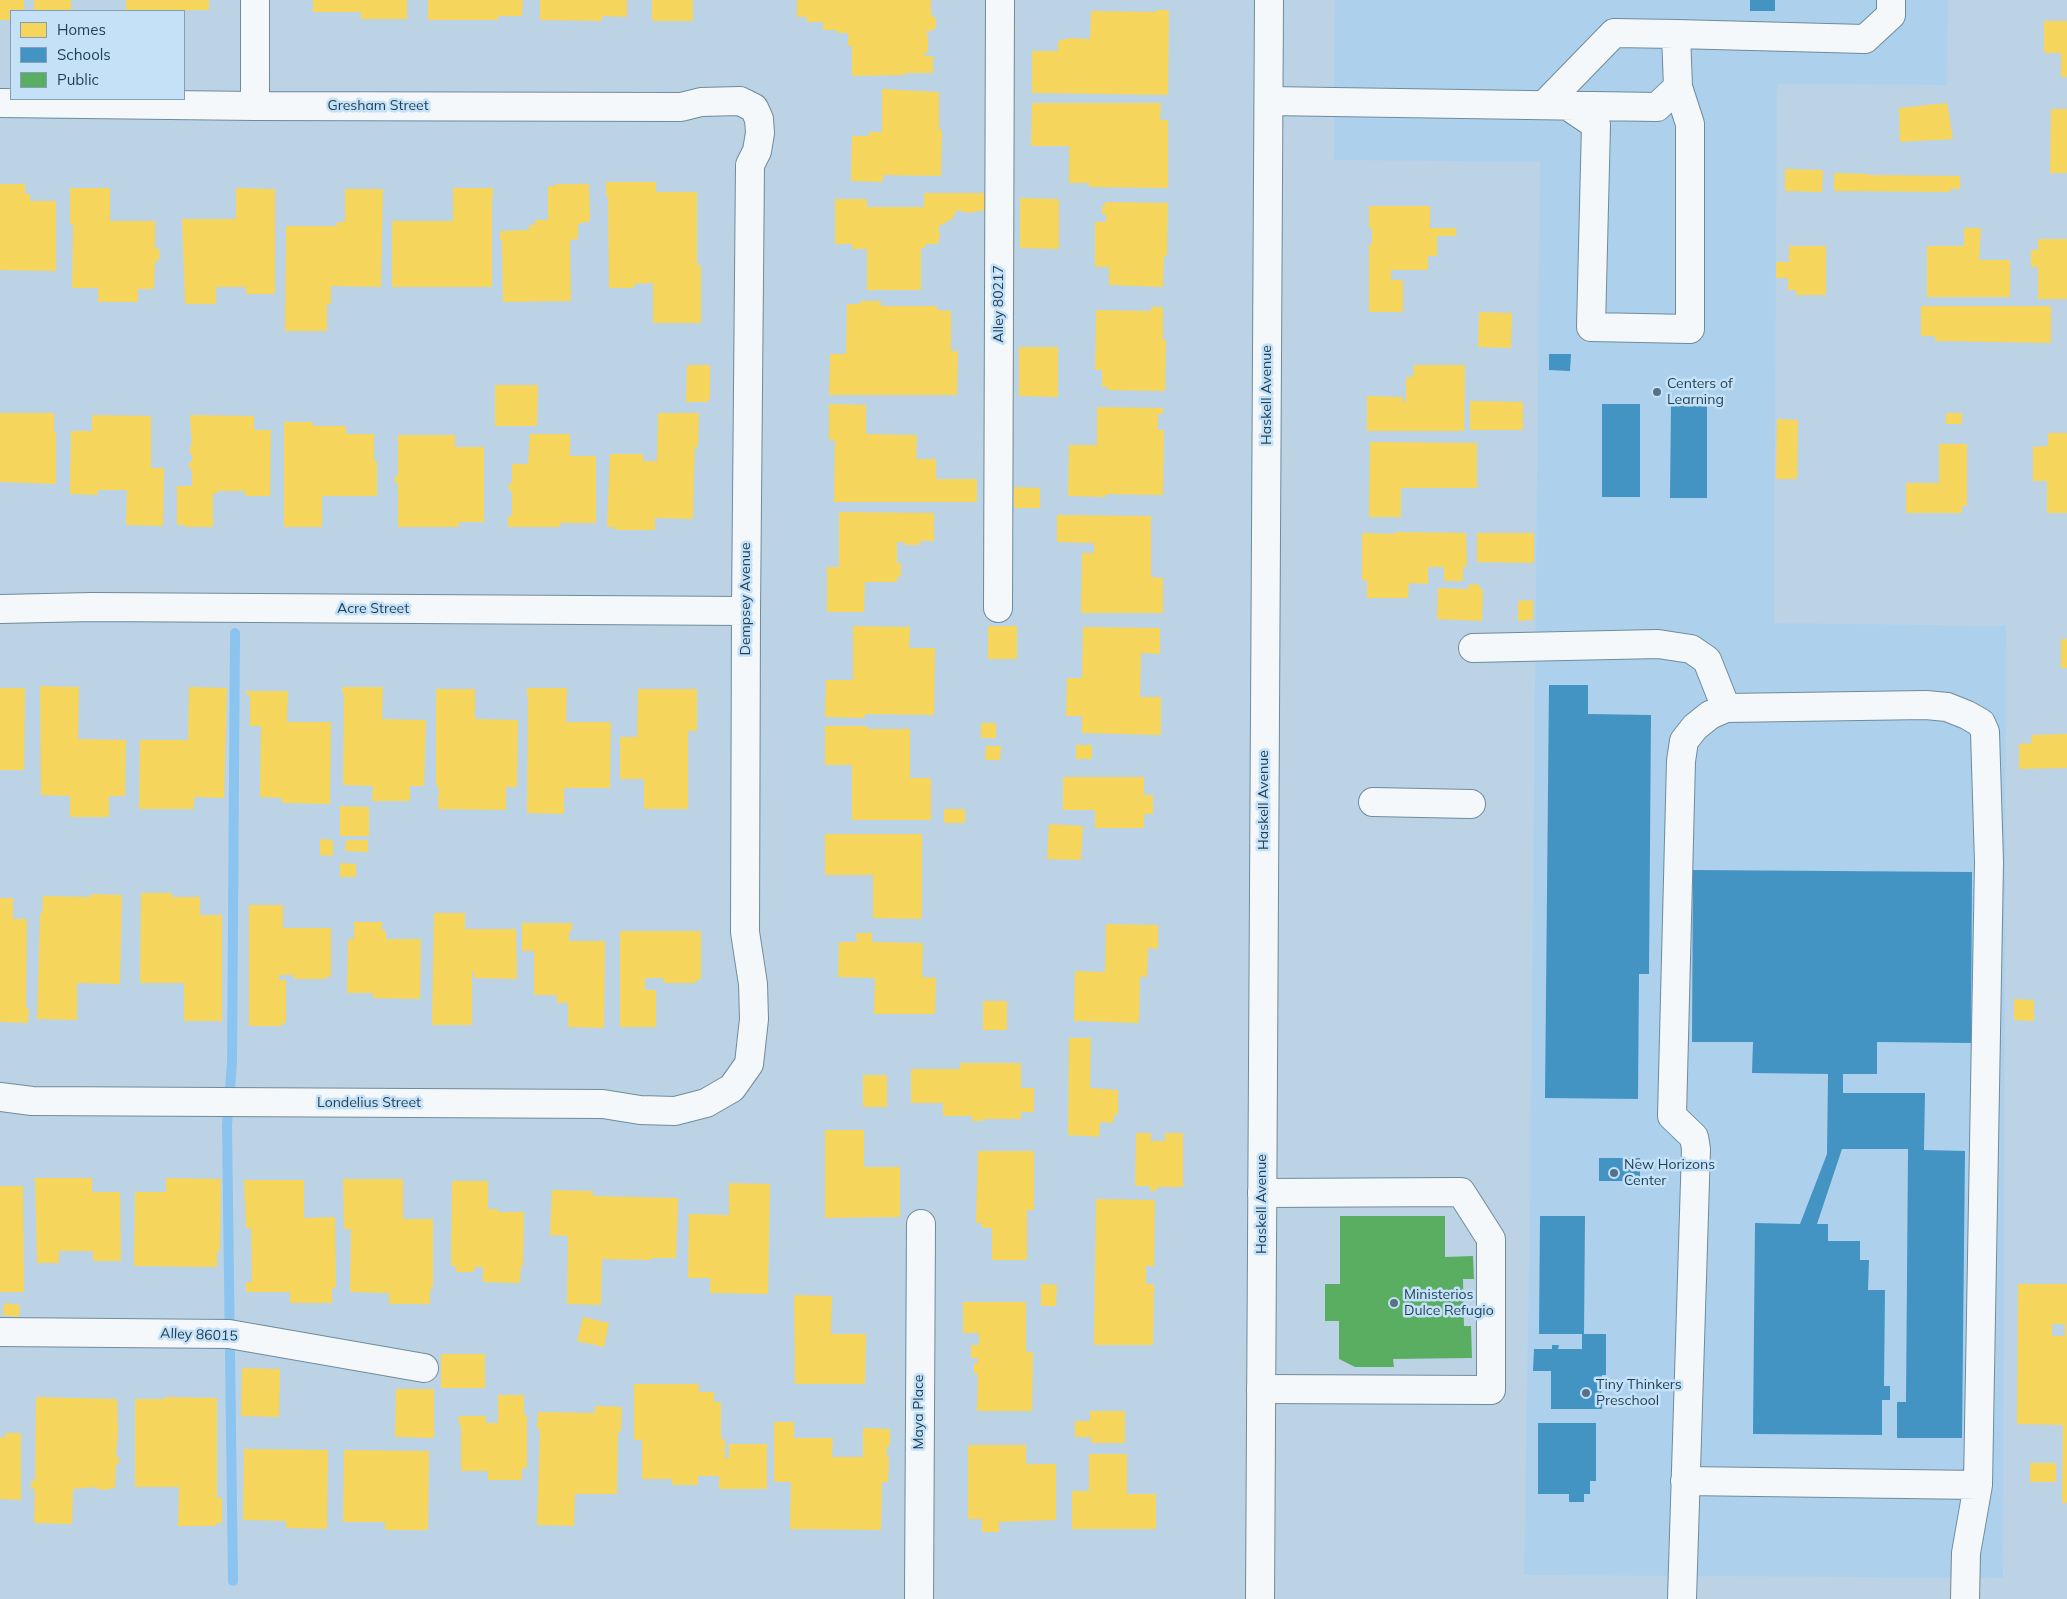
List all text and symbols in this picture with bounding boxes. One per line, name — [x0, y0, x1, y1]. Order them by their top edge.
legend — [10, 10, 185, 100]
text: Homes — [57, 20, 106, 39]
text: Schools — [57, 45, 111, 64]
text: Public — [57, 70, 99, 89]
street label: Gresham Street — [327, 98, 429, 114]
street label: Alley 80217 — [991, 265, 1007, 343]
street label: Haskell Avenue — [1259, 345, 1275, 445]
place label: Centers of Learning — [1667, 376, 1733, 408]
marker: Centers of Learning — [1651, 386, 1663, 398]
street label: Dempsey Avenue — [738, 542, 754, 656]
street label: Acre Street — [337, 601, 409, 617]
street label: Haskell Avenue — [1256, 750, 1272, 850]
street label: Londelius Street — [317, 1095, 421, 1111]
street label: Haskell Avenue — [1254, 1154, 1270, 1254]
place label: New Horizons Center — [1624, 1157, 1715, 1190]
marker: New Horizons Center — [1608, 1167, 1620, 1179]
place label: Ministerios Dulce Refugio — [1404, 1287, 1494, 1320]
marker: Ministerios Dulce Refugio — [1388, 1297, 1400, 1309]
street label: Alley 86015 — [160, 1325, 238, 1345]
street label: Maya Place — [911, 1375, 927, 1449]
place label: Tiny Thinkers Preschool — [1596, 1377, 1682, 1410]
marker: Tiny Thinkers Preschool — [1580, 1387, 1592, 1399]

